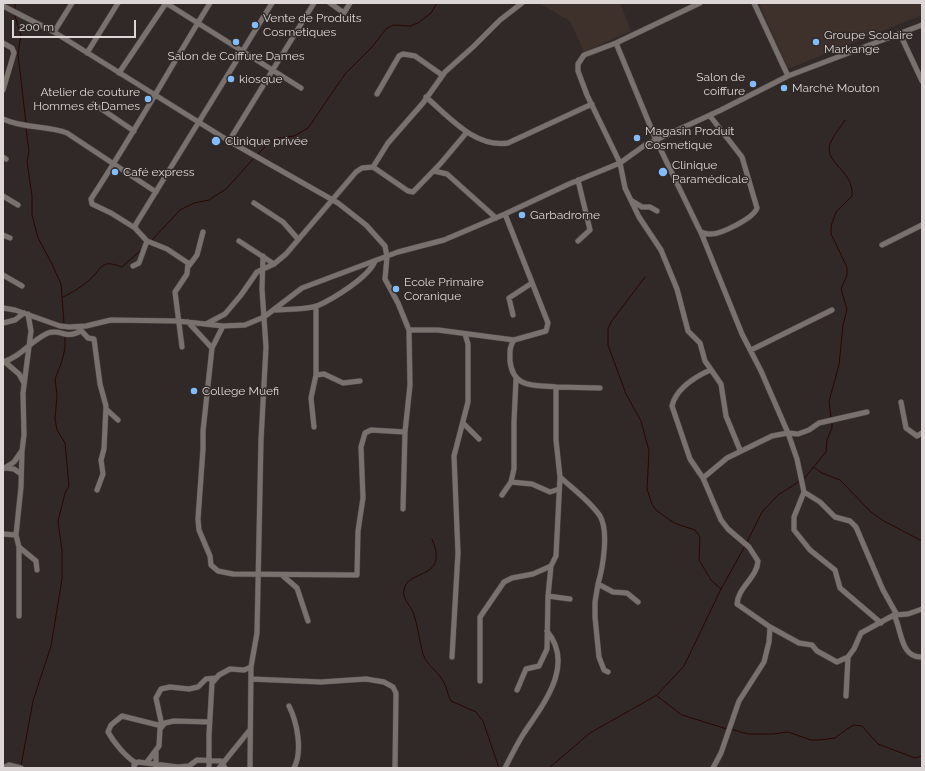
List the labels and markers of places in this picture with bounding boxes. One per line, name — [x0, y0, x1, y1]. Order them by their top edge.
place label: Vente de Produits Cosmetiques — [263, 11, 362, 39]
marker: Vente de Produits Cosmetiques — [250, 20, 260, 30]
place label: Groupe Scolaire Markange — [824, 28, 913, 56]
marker: Salon de Coiffure Dames — [231, 37, 241, 47]
marker: Groupe Scolaire Markange — [811, 37, 821, 47]
place label: Salon de Coiffure Dames — [167, 49, 305, 63]
place label: Salon de coiffure — [696, 70, 745, 98]
place label: kiosque — [239, 72, 282, 86]
marker: kiosque — [226, 74, 236, 84]
marker: Salon de coiffure — [748, 79, 758, 89]
place label: Marché Mouton — [792, 81, 879, 95]
marker: Marché Mouton — [779, 83, 789, 93]
place label: Atelier de couture Hommes et Dames — [33, 85, 140, 113]
marker: Atelier de couture Hommes et Dames — [143, 94, 153, 104]
place label: Magasin Produit Cosmetique — [645, 124, 734, 152]
marker: Magasin Produit Cosmetique — [632, 133, 642, 143]
place label: Clinique privée — [225, 134, 308, 148]
marker: Clinique privée — [210, 135, 222, 147]
place label: Clinique Paramédicale — [672, 158, 748, 186]
place label: Café express — [123, 165, 195, 179]
marker: Clinique Paramédicale — [657, 166, 669, 178]
marker: Café express — [110, 167, 120, 177]
place label: Garbadrome — [530, 208, 600, 222]
marker: Garbadrome — [517, 210, 527, 220]
place label: Ecole Primaire Coranique — [404, 275, 484, 303]
marker: Ecole Primaire Coranique — [391, 284, 401, 294]
place label: College Muefi — [202, 384, 279, 398]
marker: College Muefi — [189, 386, 199, 396]

